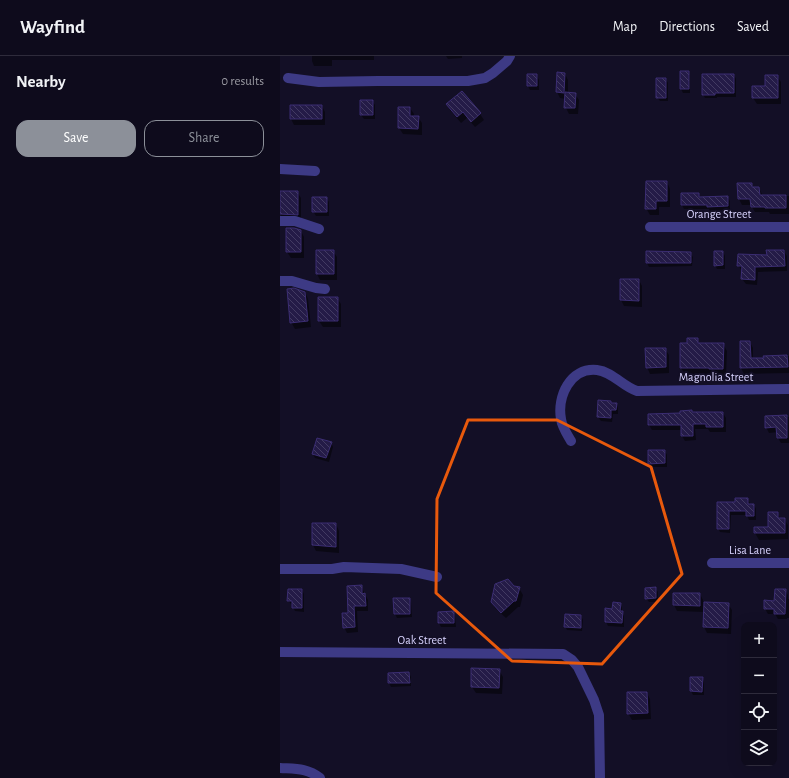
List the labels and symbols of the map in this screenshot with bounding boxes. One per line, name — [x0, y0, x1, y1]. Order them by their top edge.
street label: Orange Street — [687, 208, 751, 220]
street label: Magnolia Street — [679, 371, 753, 383]
street label: Lisa Lane — [729, 544, 771, 556]
street label: Oak Street — [398, 634, 447, 646]

